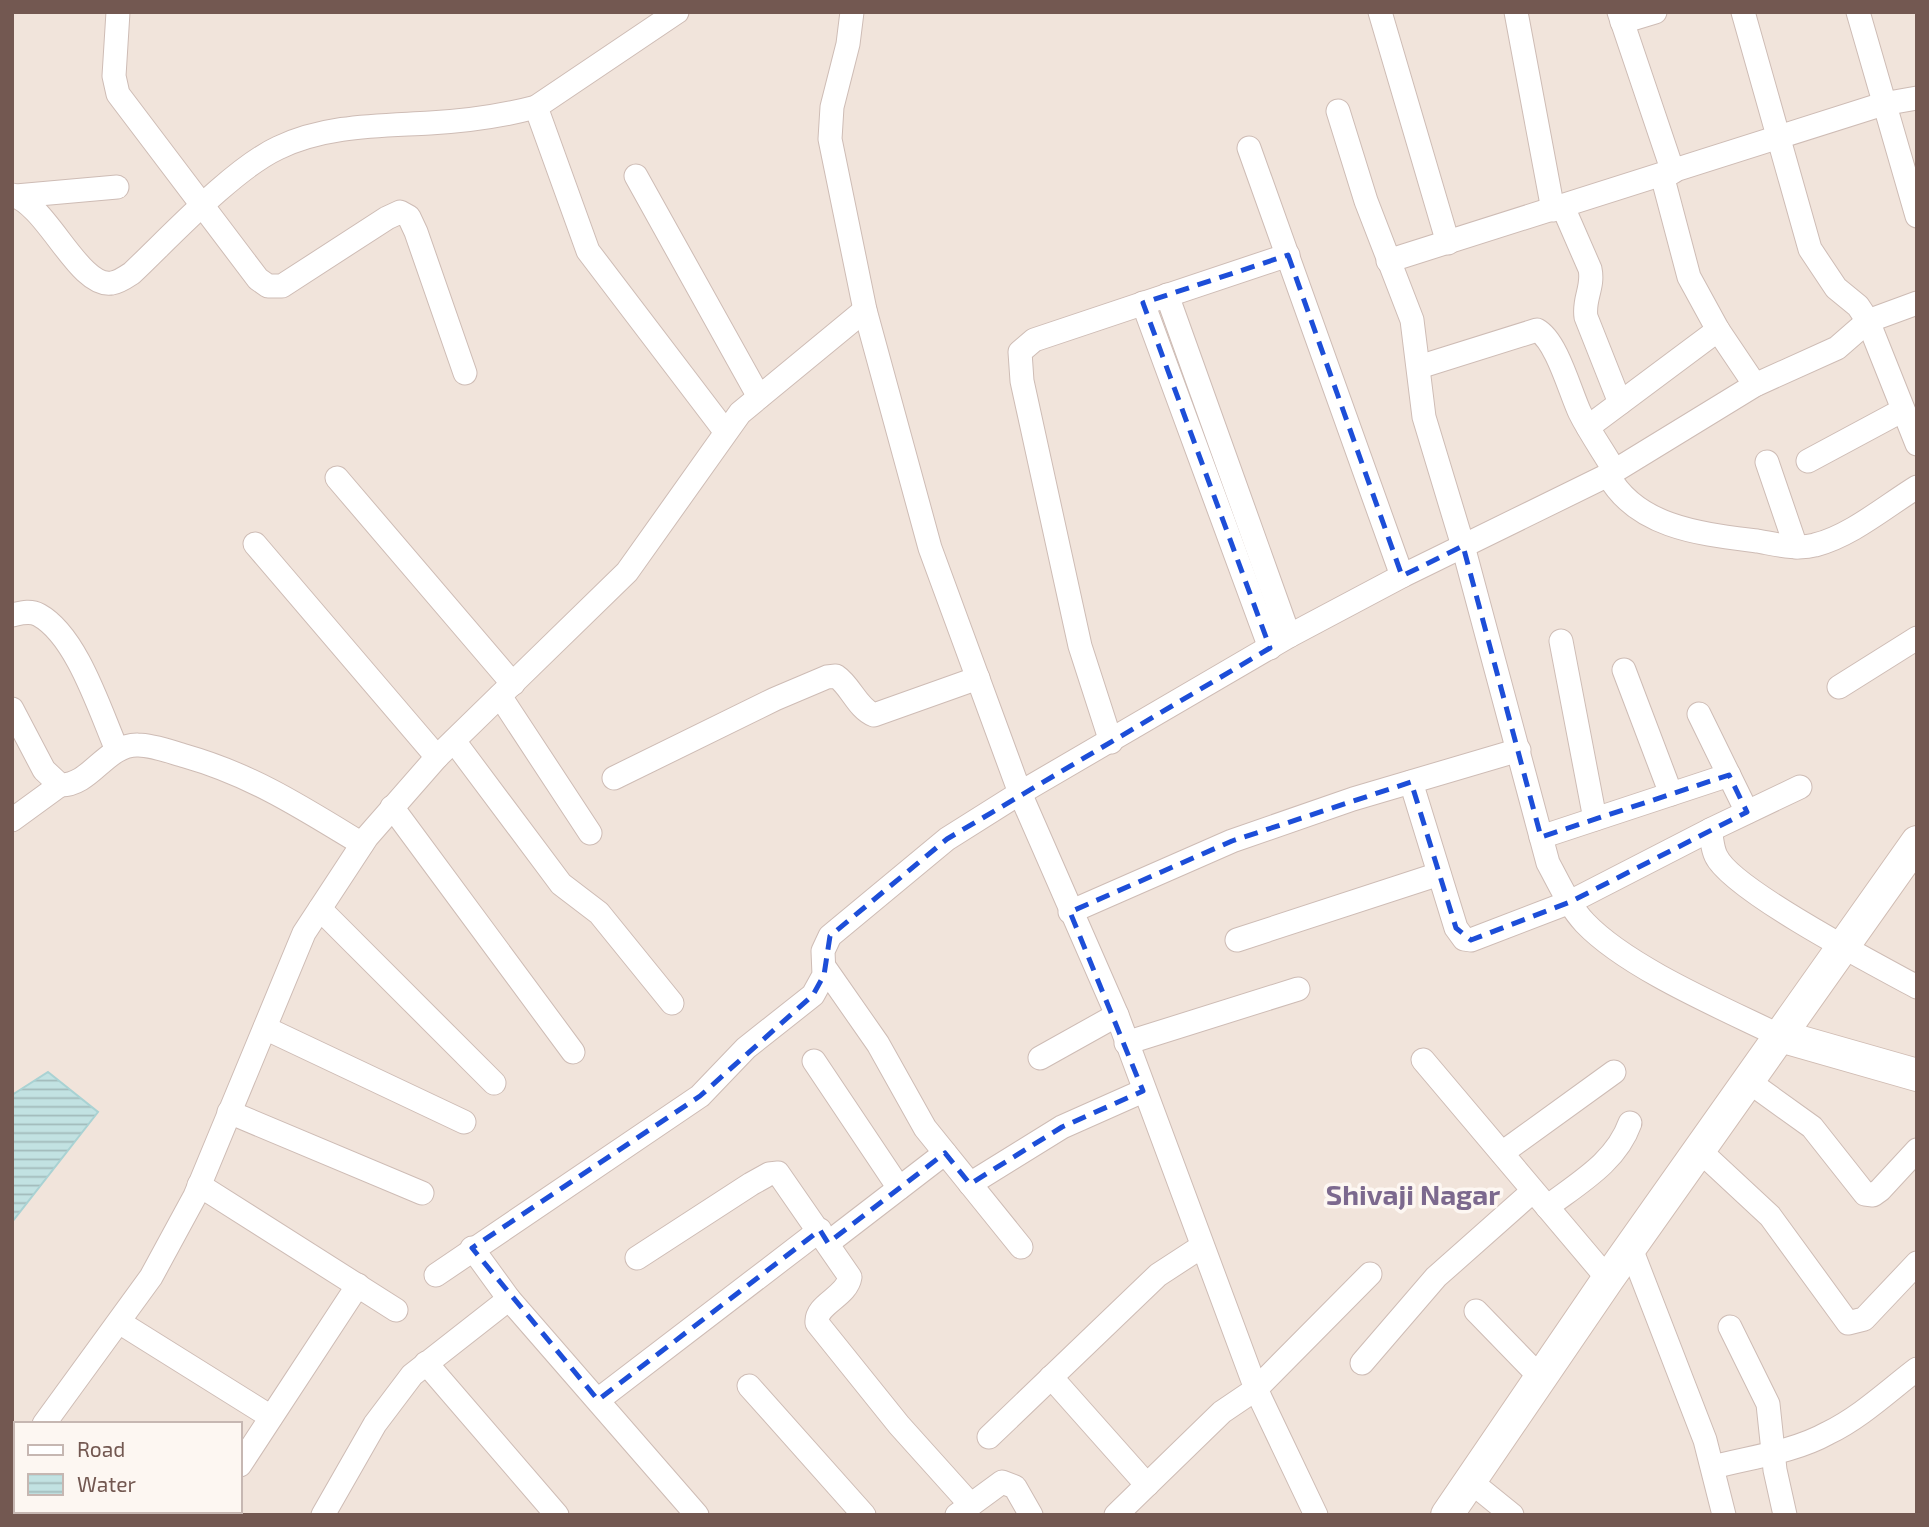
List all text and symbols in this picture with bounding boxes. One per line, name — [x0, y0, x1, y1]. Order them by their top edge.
district label: Shivaji Nagar — [1326, 1177, 1500, 1211]
legend — [14, 1422, 242, 1513]
text: Road — [77, 1436, 125, 1461]
text: Water — [77, 1471, 136, 1496]

